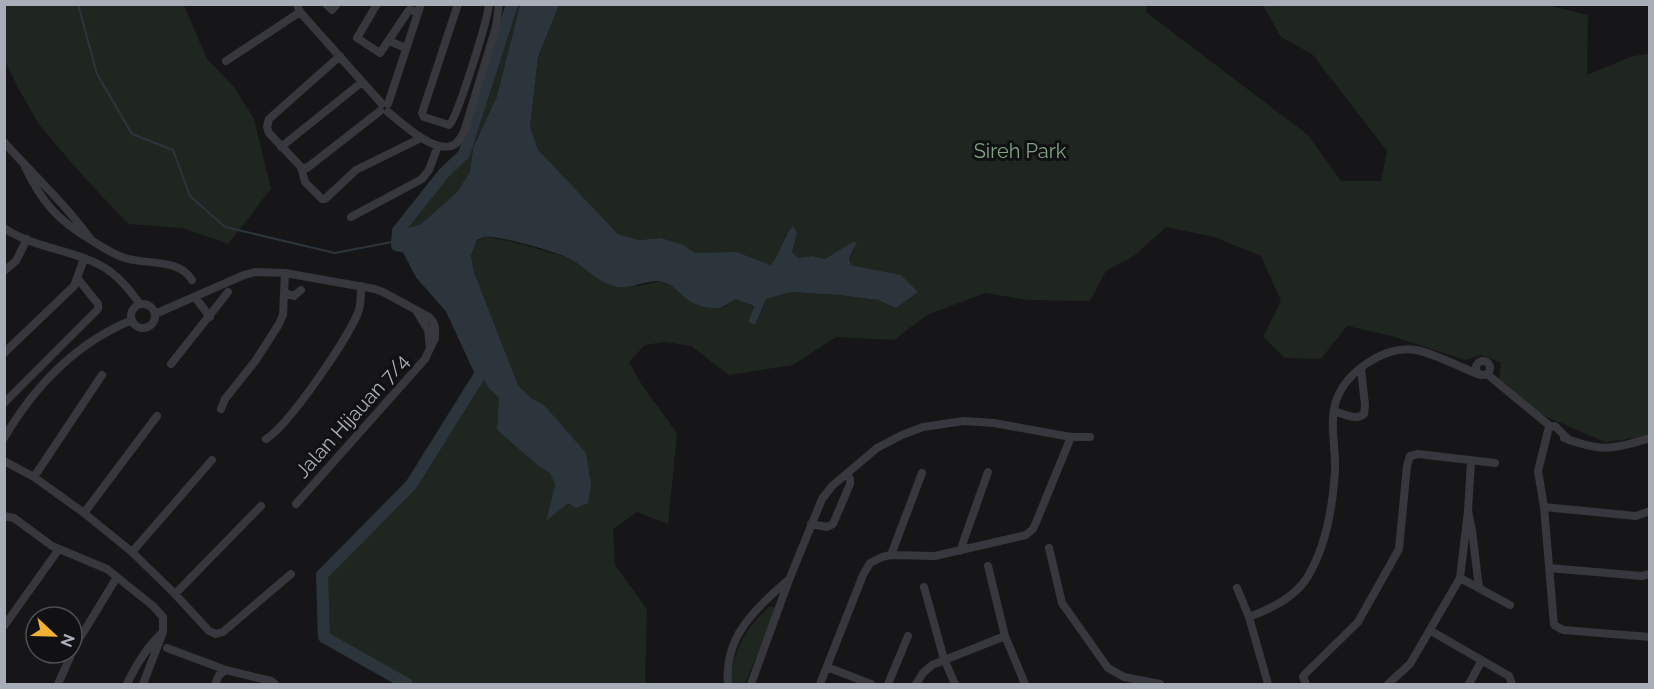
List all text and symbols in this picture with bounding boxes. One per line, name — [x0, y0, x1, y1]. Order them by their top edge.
park label: Sireh Park — [974, 139, 1067, 163]
street label: Jalan Hijauan 7/4 — [290, 349, 414, 483]
north arrow — [24, 605, 84, 665]
text: N — [56, 631, 79, 650]

